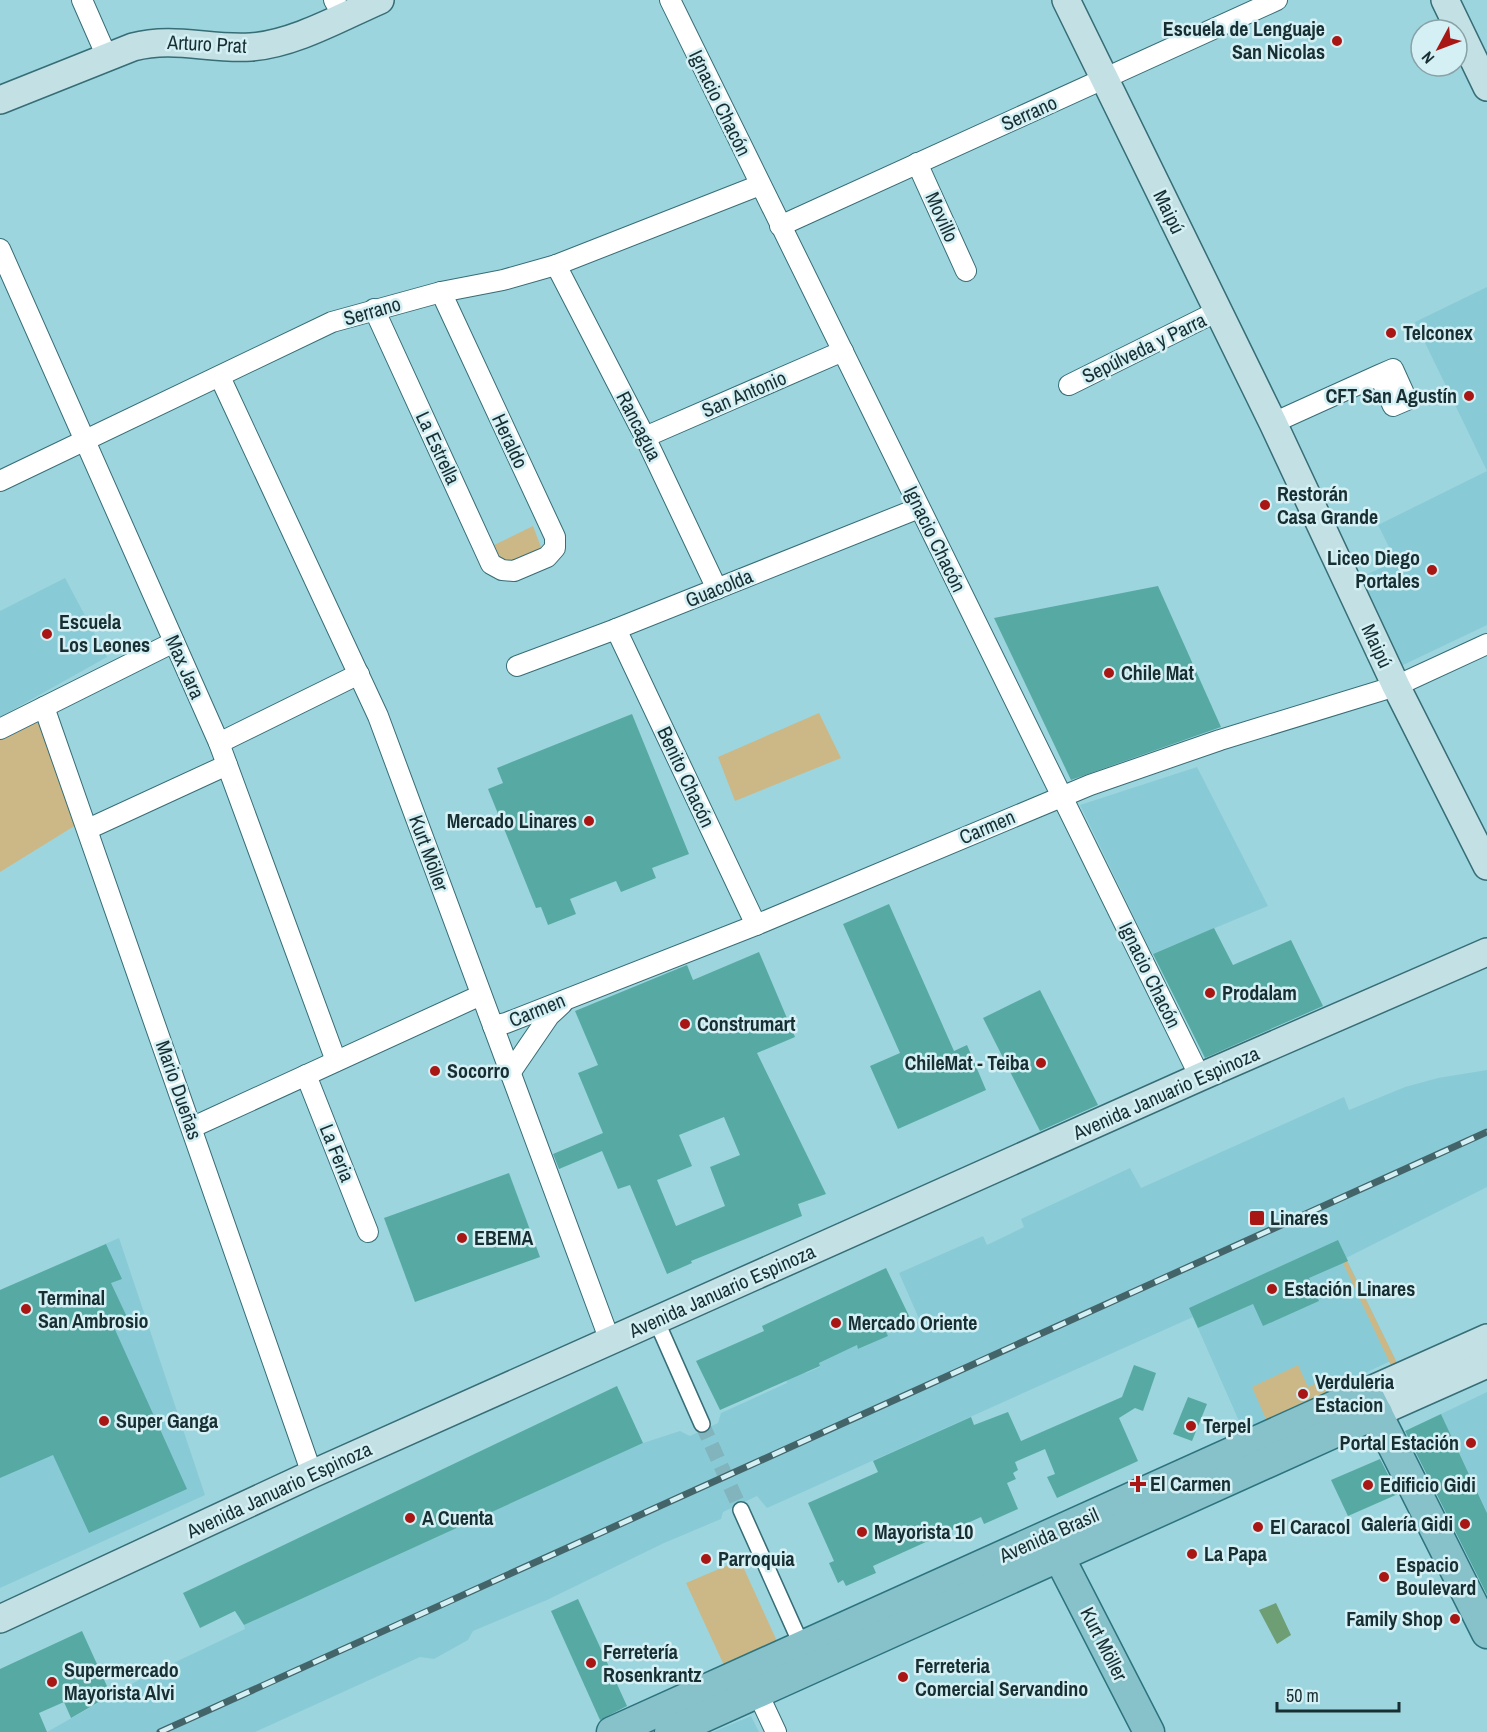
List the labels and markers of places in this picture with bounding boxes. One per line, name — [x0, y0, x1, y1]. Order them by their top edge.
place label: Escuela de Lenguaje San Nicolas — [1163, 15, 1325, 65]
marker: Escuela de Lenguaje San Nicolas — [1330, 34, 1344, 48]
place label: Telconex — [1403, 319, 1474, 346]
marker: Telconex — [1384, 326, 1398, 340]
place label: CFT San Agustín — [1325, 382, 1457, 409]
marker: CFT San Agustín — [1462, 389, 1476, 403]
place label: Restorán Casa Grande — [1277, 480, 1378, 530]
marker: Restorán Casa Grande — [1258, 498, 1272, 512]
place label: Liceo Diego Portales — [1327, 544, 1420, 594]
marker: Liceo Diego Portales — [1425, 563, 1439, 577]
place label: Escuela Los Leones — [59, 608, 150, 658]
marker: Escuela Los Leones — [40, 627, 54, 641]
place label: Chile Mat — [1121, 659, 1194, 686]
marker: Chile Mat — [1102, 666, 1116, 680]
place label: Mercado Linares — [447, 807, 577, 834]
marker: Mercado Linares — [582, 814, 596, 828]
place label: Prodalam — [1222, 979, 1297, 1006]
marker: Prodalam — [1203, 986, 1217, 1000]
place label: Construmart — [697, 1010, 796, 1037]
marker: Construmart — [678, 1017, 692, 1031]
place label: ChileMat - Teiba — [904, 1049, 1029, 1076]
marker: ChileMat - Teiba — [1034, 1056, 1048, 1070]
place label: Socorro — [447, 1057, 510, 1084]
marker: Socorro — [428, 1064, 442, 1078]
place label: Linares — [1270, 1204, 1328, 1231]
marker: Linares — [1248, 1209, 1266, 1227]
place label: EBEMA — [474, 1224, 533, 1251]
marker: EBEMA — [455, 1231, 469, 1245]
place label: Estación Linares — [1284, 1275, 1415, 1302]
marker: Estación Linares — [1265, 1282, 1279, 1296]
place label: Terminal San Ambrosio — [38, 1284, 149, 1334]
marker: Terminal San Ambrosio — [19, 1302, 33, 1316]
place label: Mercado Oriente — [848, 1309, 977, 1336]
marker: Mercado Oriente — [829, 1316, 843, 1330]
place label: Verduleria Estacion — [1315, 1368, 1394, 1418]
marker: Verduleria Estacion — [1296, 1387, 1310, 1401]
place label: Super Ganga — [116, 1407, 218, 1434]
place label: Terpel — [1203, 1412, 1251, 1439]
marker: Super Ganga — [97, 1414, 111, 1428]
marker: Terpel — [1184, 1419, 1198, 1433]
place label: Portal Estación — [1340, 1429, 1459, 1456]
marker: Portal Estación — [1464, 1436, 1478, 1450]
place label: El Carmen — [1150, 1470, 1231, 1497]
place label: Edificio Gidi — [1380, 1471, 1476, 1498]
marker: El Carmen — [1131, 1477, 1145, 1491]
marker: Edificio Gidi — [1361, 1478, 1375, 1492]
place label: A Cuenta — [422, 1504, 493, 1531]
place label: Galería Gidi — [1361, 1510, 1453, 1537]
marker: A Cuenta — [403, 1511, 417, 1525]
place label: El Caracol — [1270, 1513, 1350, 1540]
marker: Galería Gidi — [1458, 1517, 1472, 1531]
place label: Mayorista 10 — [874, 1518, 973, 1545]
marker: El Caracol — [1251, 1520, 1265, 1534]
marker: Mayorista 10 — [855, 1525, 869, 1539]
place label: La Papa — [1204, 1540, 1267, 1567]
place label: Parroquia — [718, 1545, 795, 1572]
marker: La Papa — [1185, 1547, 1199, 1561]
place label: Espacio Boulevard — [1396, 1551, 1476, 1601]
marker: Parroquia — [699, 1552, 713, 1566]
marker: Espacio Boulevard — [1377, 1570, 1391, 1584]
place label: Family Shop — [1346, 1605, 1443, 1632]
marker: Family Shop — [1448, 1612, 1462, 1626]
place label: Ferretería Rosenkrantz — [603, 1638, 701, 1688]
place label: Ferreteria Comercial Servandino — [915, 1652, 1088, 1702]
place label: Supermercado Mayorista Alvi — [64, 1656, 179, 1706]
marker: Ferretería Rosenkrantz — [584, 1656, 598, 1670]
marker: Ferreteria Comercial Servandino — [896, 1670, 910, 1684]
marker: Supermercado Mayorista Alvi — [45, 1675, 59, 1689]

